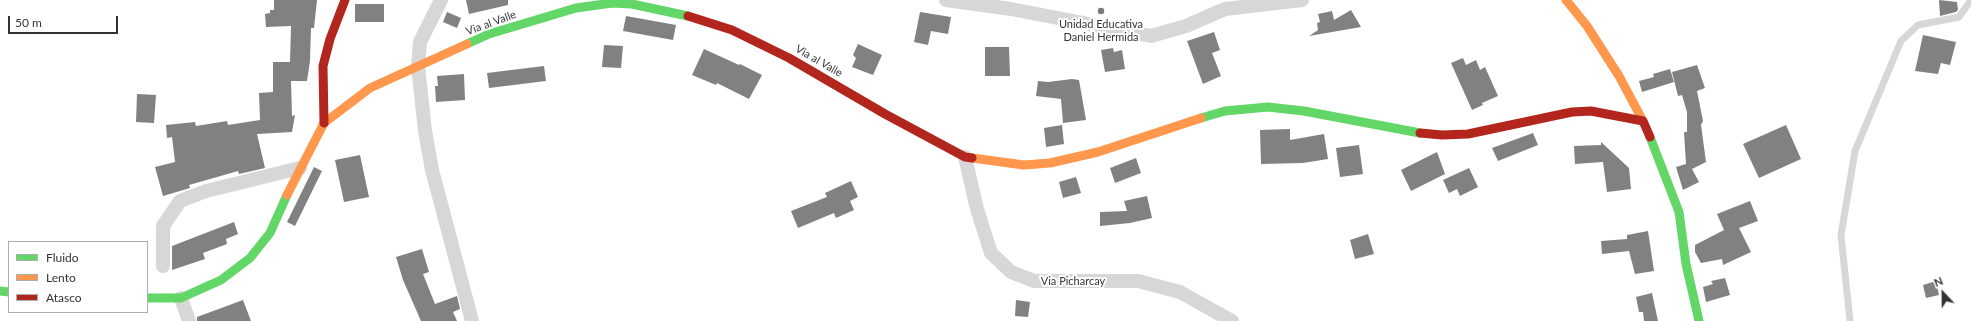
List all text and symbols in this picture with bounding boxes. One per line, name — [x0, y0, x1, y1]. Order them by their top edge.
marker: Unidad Educativa Daniel Hermida — [1096, 6, 1106, 16]
scale bar — [10, 8, 120, 34]
street label: Via al Valle — [464, 8, 518, 38]
text: 50 m — [15, 15, 42, 30]
place label: Unidad Educativa Daniel Hermida — [1059, 17, 1143, 43]
street label: Via al Valle — [793, 42, 845, 80]
legend — [8, 241, 148, 313]
text: Fluido — [46, 250, 79, 265]
text: Lento — [46, 270, 76, 285]
north arrow — [1923, 273, 1963, 313]
street label: Via Picharcay — [1041, 274, 1105, 288]
text: N — [1932, 274, 1945, 289]
text: Atasco — [46, 290, 82, 305]

